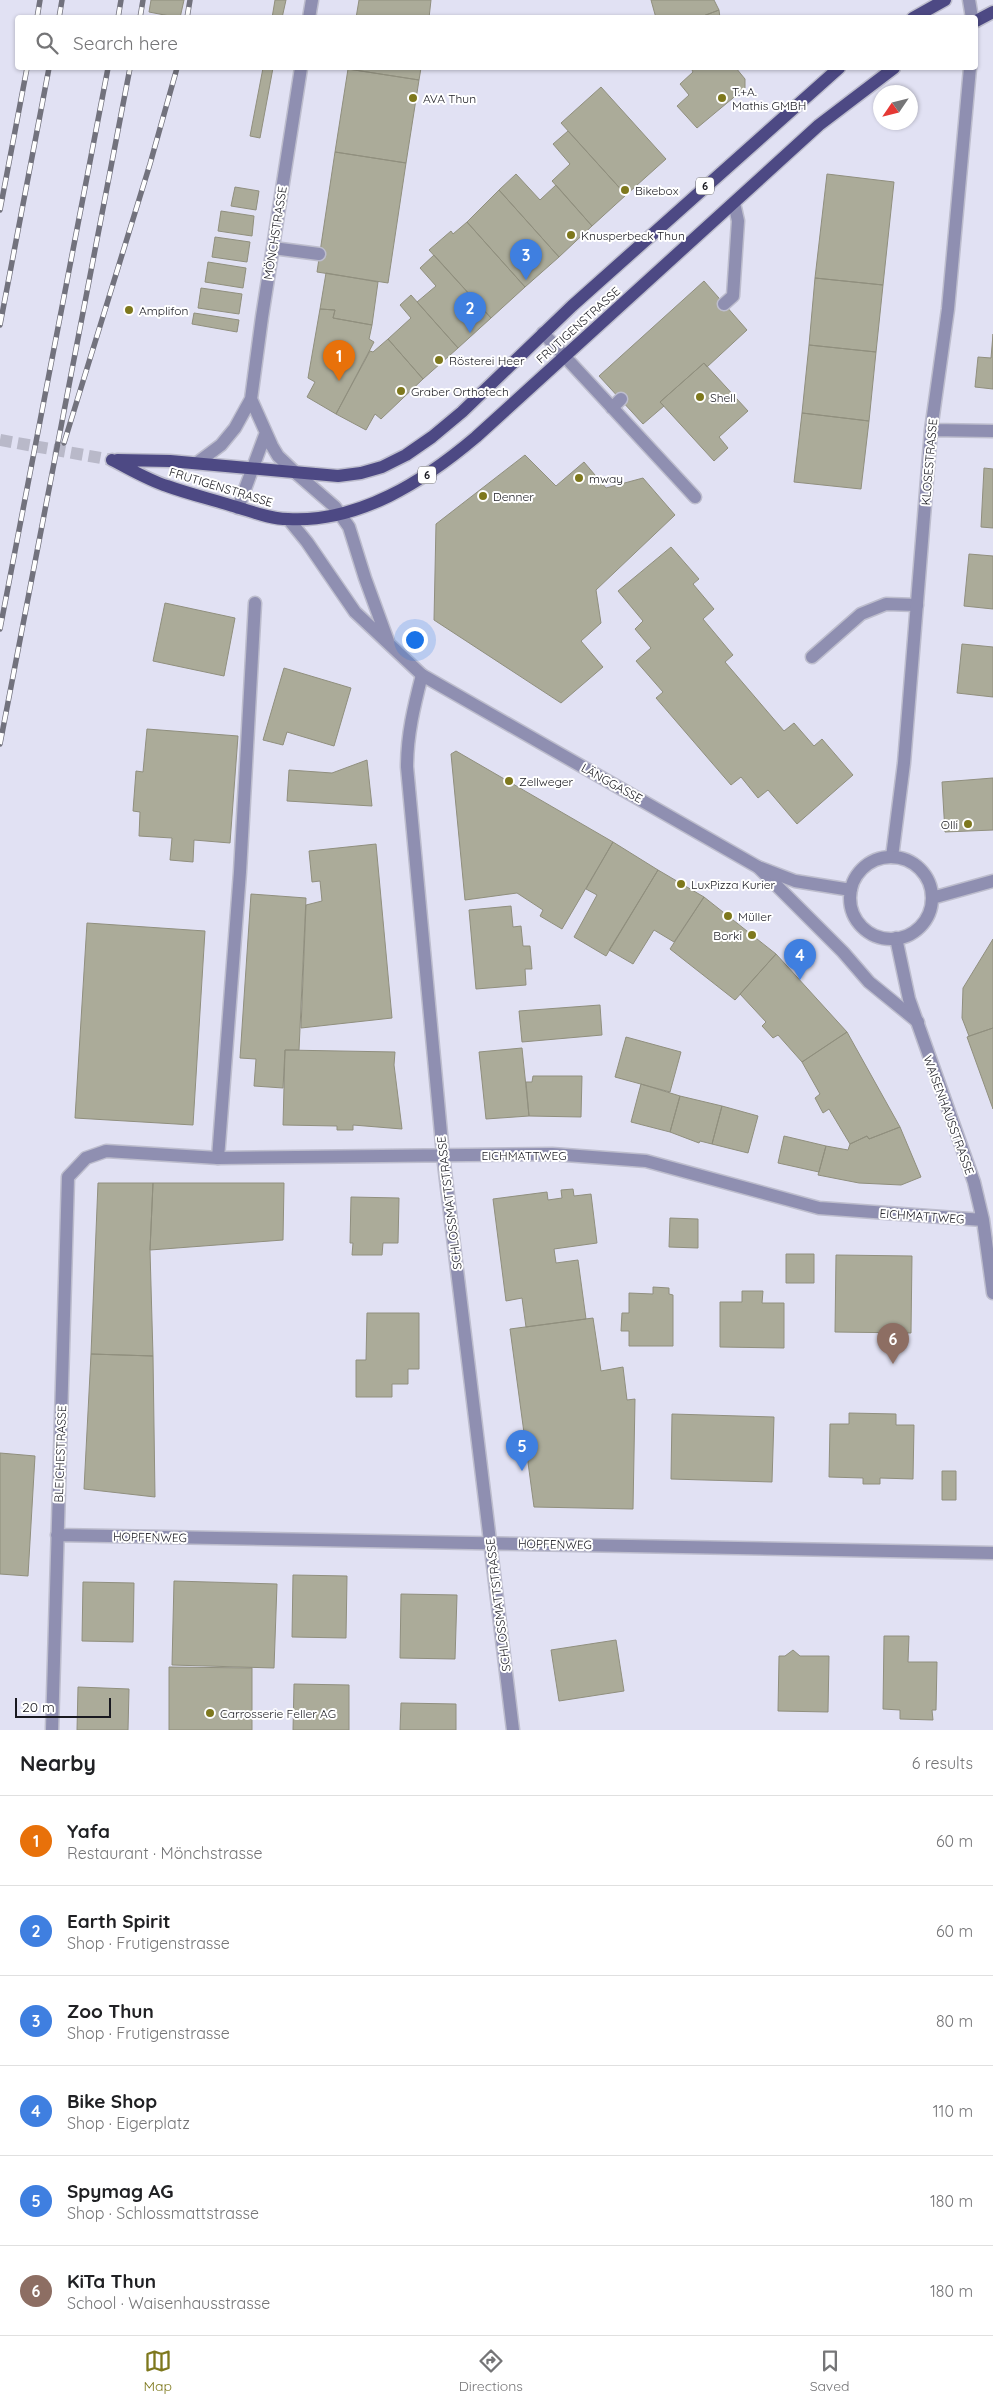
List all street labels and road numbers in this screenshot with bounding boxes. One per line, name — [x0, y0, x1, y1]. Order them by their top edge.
road number: 6 — [696, 178, 714, 195]
street label: MÖNCHSTRASSE — [260, 185, 290, 281]
street label: FRUTIGENSTRASSE — [533, 283, 623, 367]
street label: KLOSESTRASSE — [918, 418, 940, 506]
street label: FRUTIGENSTRASSE — [167, 464, 275, 510]
road number: 6 — [418, 466, 436, 484]
street label: LÄNGGASSE — [579, 760, 645, 806]
street label: WAISENHAUSSTRASSE — [920, 1053, 978, 1177]
street label: SCHLOSSMATTSTRASSE — [433, 1135, 465, 1271]
street label: EICHMATTWEG — [481, 1148, 567, 1163]
street label: EICHMATTWEG — [879, 1206, 965, 1226]
street label: BLEICHESTRASSE — [51, 1405, 69, 1503]
street label: HOPFENWEG — [113, 1529, 187, 1545]
street label: HOPFENWEG — [518, 1536, 592, 1552]
street label: SCHLOSSMATTSTRASSE — [482, 1537, 514, 1673]

